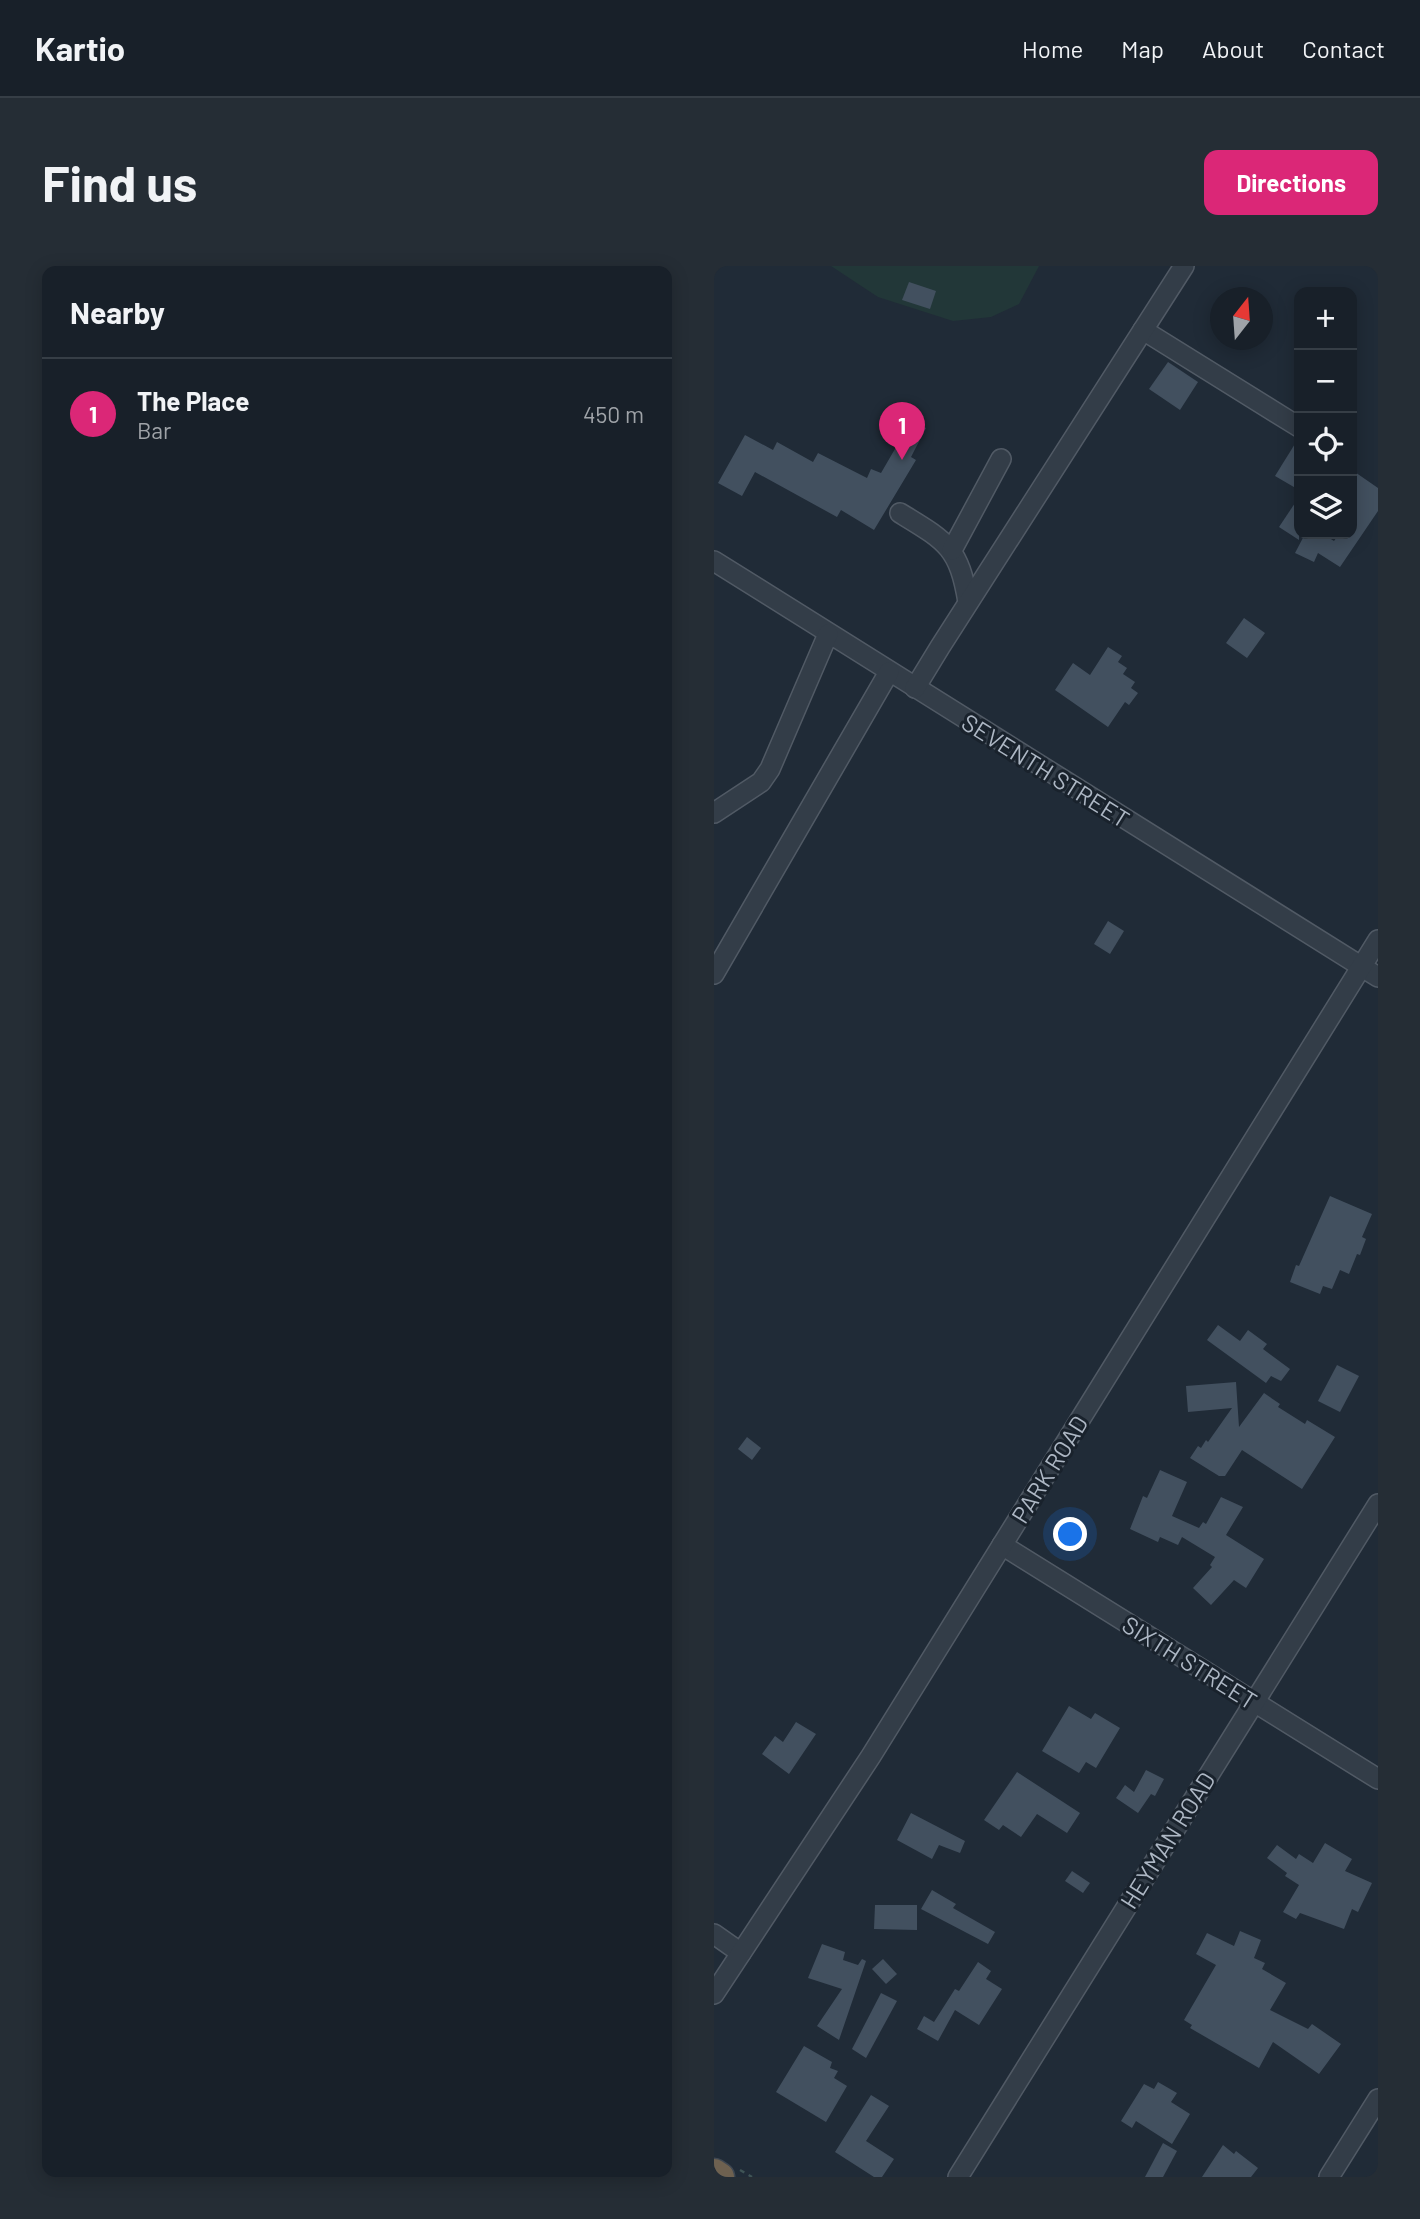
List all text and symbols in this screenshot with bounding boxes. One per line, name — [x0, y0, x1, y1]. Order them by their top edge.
text: Kartio — [35, 28, 125, 68]
text: Home — [1022, 34, 1083, 63]
text: Map — [1121, 34, 1164, 63]
text: About — [1202, 34, 1264, 63]
text: Contact — [1302, 34, 1385, 63]
button: Directions — [1204, 150, 1378, 215]
text: Find us — [42, 153, 197, 212]
north arrow — [1210, 287, 1273, 350]
map controls — [1294, 287, 1357, 539]
button: + — [1294, 287, 1357, 350]
text: Nearby — [70, 294, 165, 330]
button: − — [1294, 350, 1357, 413]
text: The Place — [137, 385, 249, 416]
text: 1 — [89, 400, 97, 428]
text: 450 m — [583, 400, 644, 428]
pin: 1 — [879, 402, 925, 460]
button: locate — [1294, 413, 1357, 476]
text: Bar — [137, 416, 171, 444]
button: layers — [1294, 476, 1357, 539]
street label: SEVENTH STREET — [957, 707, 1135, 833]
street label: PARK ROAD — [1005, 1410, 1093, 1528]
your location — [1053, 1517, 1087, 1551]
street label: SIXTH STREET — [1117, 1609, 1263, 1715]
street label: HEYMAN ROAD — [1113, 1766, 1221, 1914]

